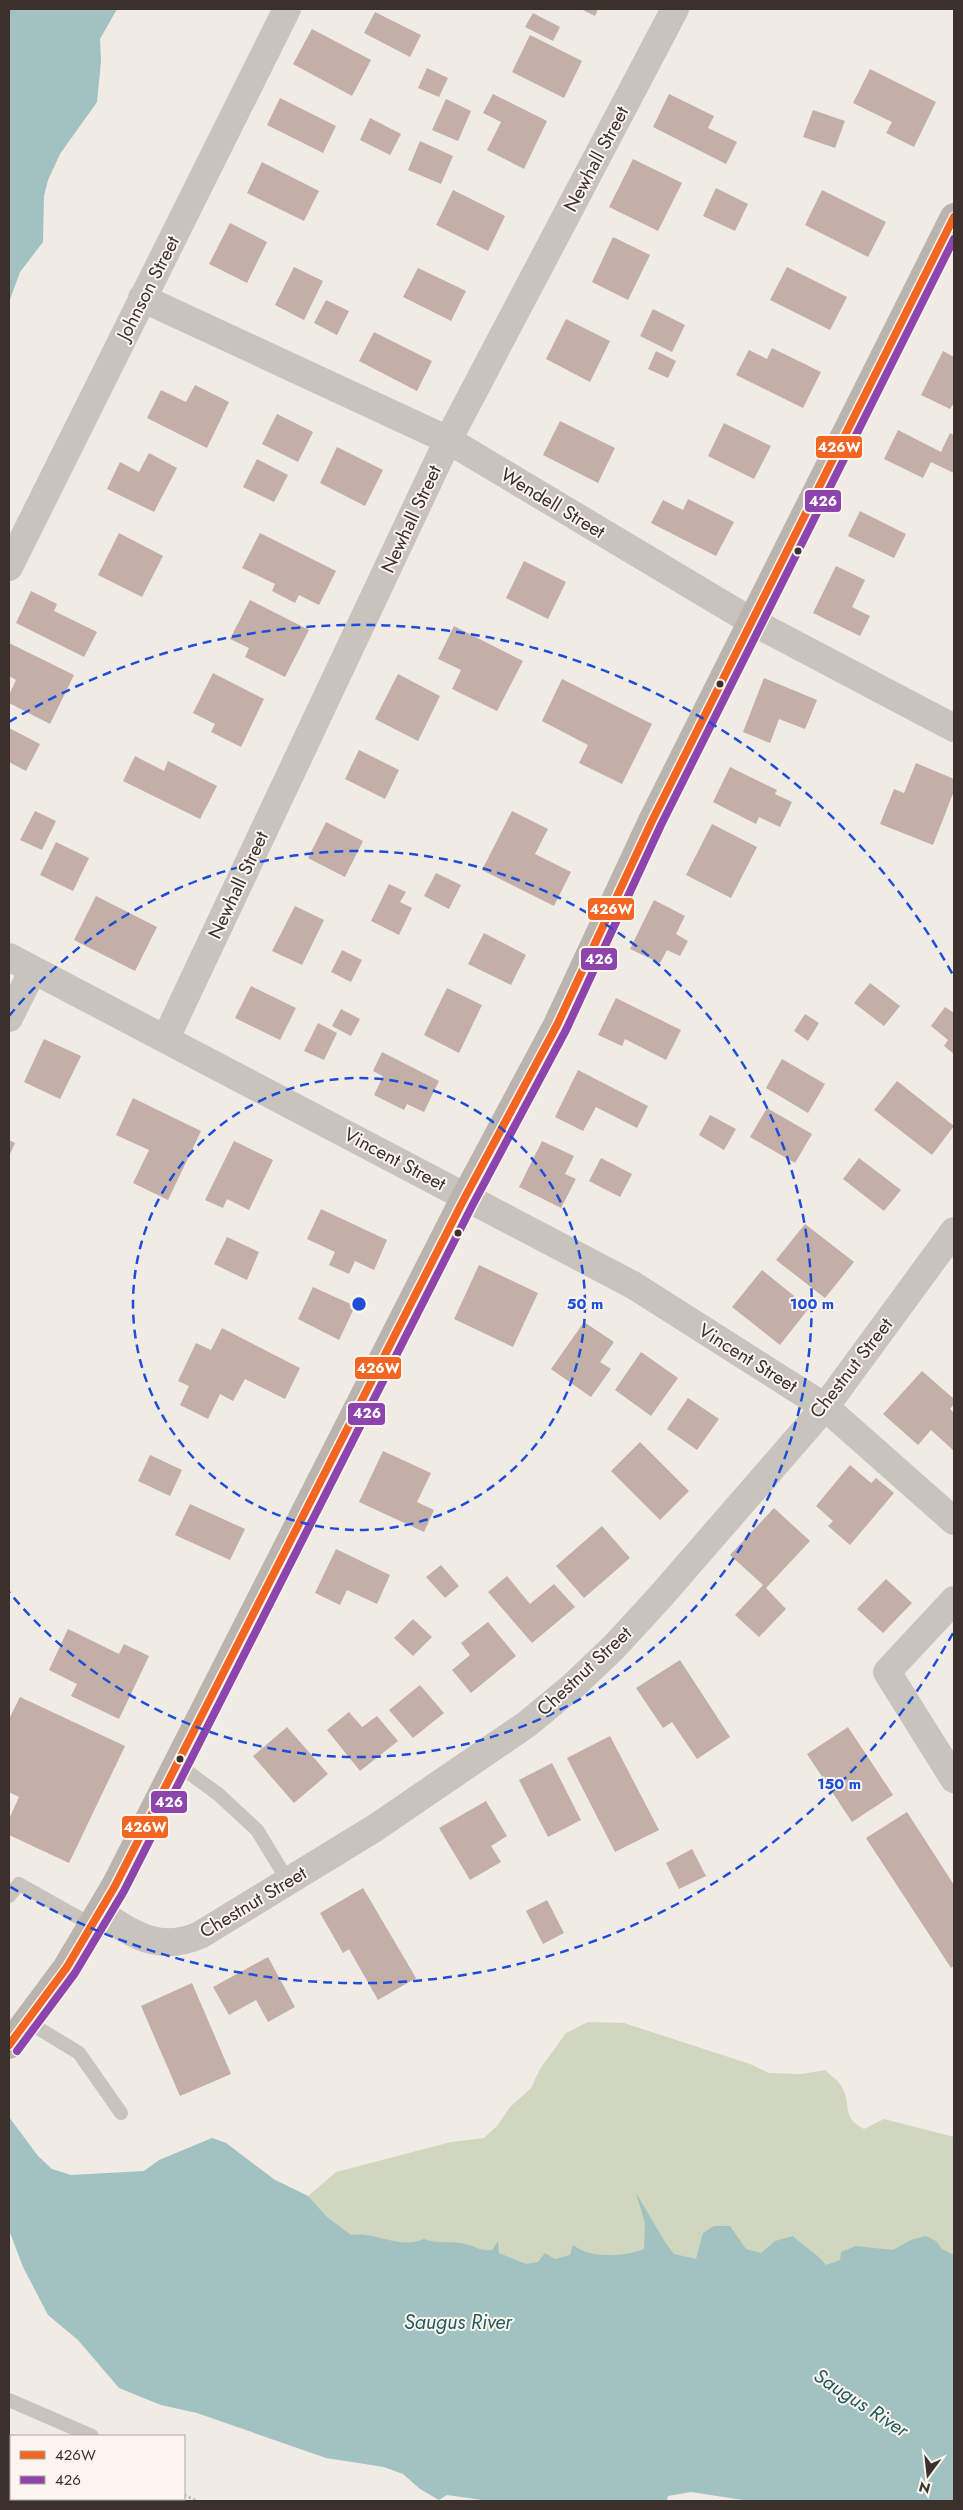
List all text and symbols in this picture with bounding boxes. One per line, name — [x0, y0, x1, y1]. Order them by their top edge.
street label: Newhall Street — [557, 101, 635, 217]
street label: Johnson Street — [109, 231, 186, 348]
line badge: 426W — [815, 435, 863, 459]
text: 426W — [817, 437, 861, 457]
street label: Newhall Street — [374, 460, 448, 577]
street label: Wendell Street — [496, 461, 611, 545]
line badge: 426 — [804, 489, 842, 513]
text: 426 — [809, 491, 837, 511]
unlabelled marker — [793, 546, 803, 556]
unlabelled marker — [715, 679, 725, 689]
street label: Newhall Street — [201, 826, 275, 943]
line badge: 426W — [587, 897, 635, 921]
text: 426W — [589, 899, 633, 919]
line badge: 426 — [580, 947, 618, 971]
text: 426 — [585, 949, 613, 969]
street label: Vincent Street — [339, 1121, 451, 1197]
unlabelled marker — [453, 1228, 463, 1238]
text: 50 m — [567, 1293, 603, 1315]
text: 100 m — [790, 1293, 834, 1315]
centre of rings — [350, 1295, 368, 1313]
street label: Chestnut Street — [803, 1312, 899, 1424]
street label: Vincent Street — [693, 1317, 803, 1399]
line badge: 426W — [354, 1356, 402, 1380]
text: 426W — [356, 1358, 400, 1378]
line badge: 426 — [347, 1402, 386, 1426]
text: 426 — [353, 1403, 381, 1423]
street label: Chestnut Street — [531, 1620, 638, 1722]
unlabelled marker — [175, 1754, 185, 1764]
text: 150 m — [817, 1773, 861, 1795]
line badge: 426 — [150, 1790, 188, 1814]
text: 426 — [155, 1792, 183, 1812]
line badge: 426W — [121, 1815, 169, 1839]
text: 426W — [123, 1817, 167, 1837]
street label: Chestnut Street — [194, 1859, 312, 1945]
water label: Saugus River — [404, 2308, 513, 2337]
water label: Saugus River — [808, 2361, 915, 2445]
legend — [10, 2435, 185, 2500]
text: 426W — [55, 2444, 96, 2466]
north arrow — [903, 2450, 953, 2500]
text: 426 — [55, 2469, 81, 2491]
text: N — [917, 2476, 933, 2499]

